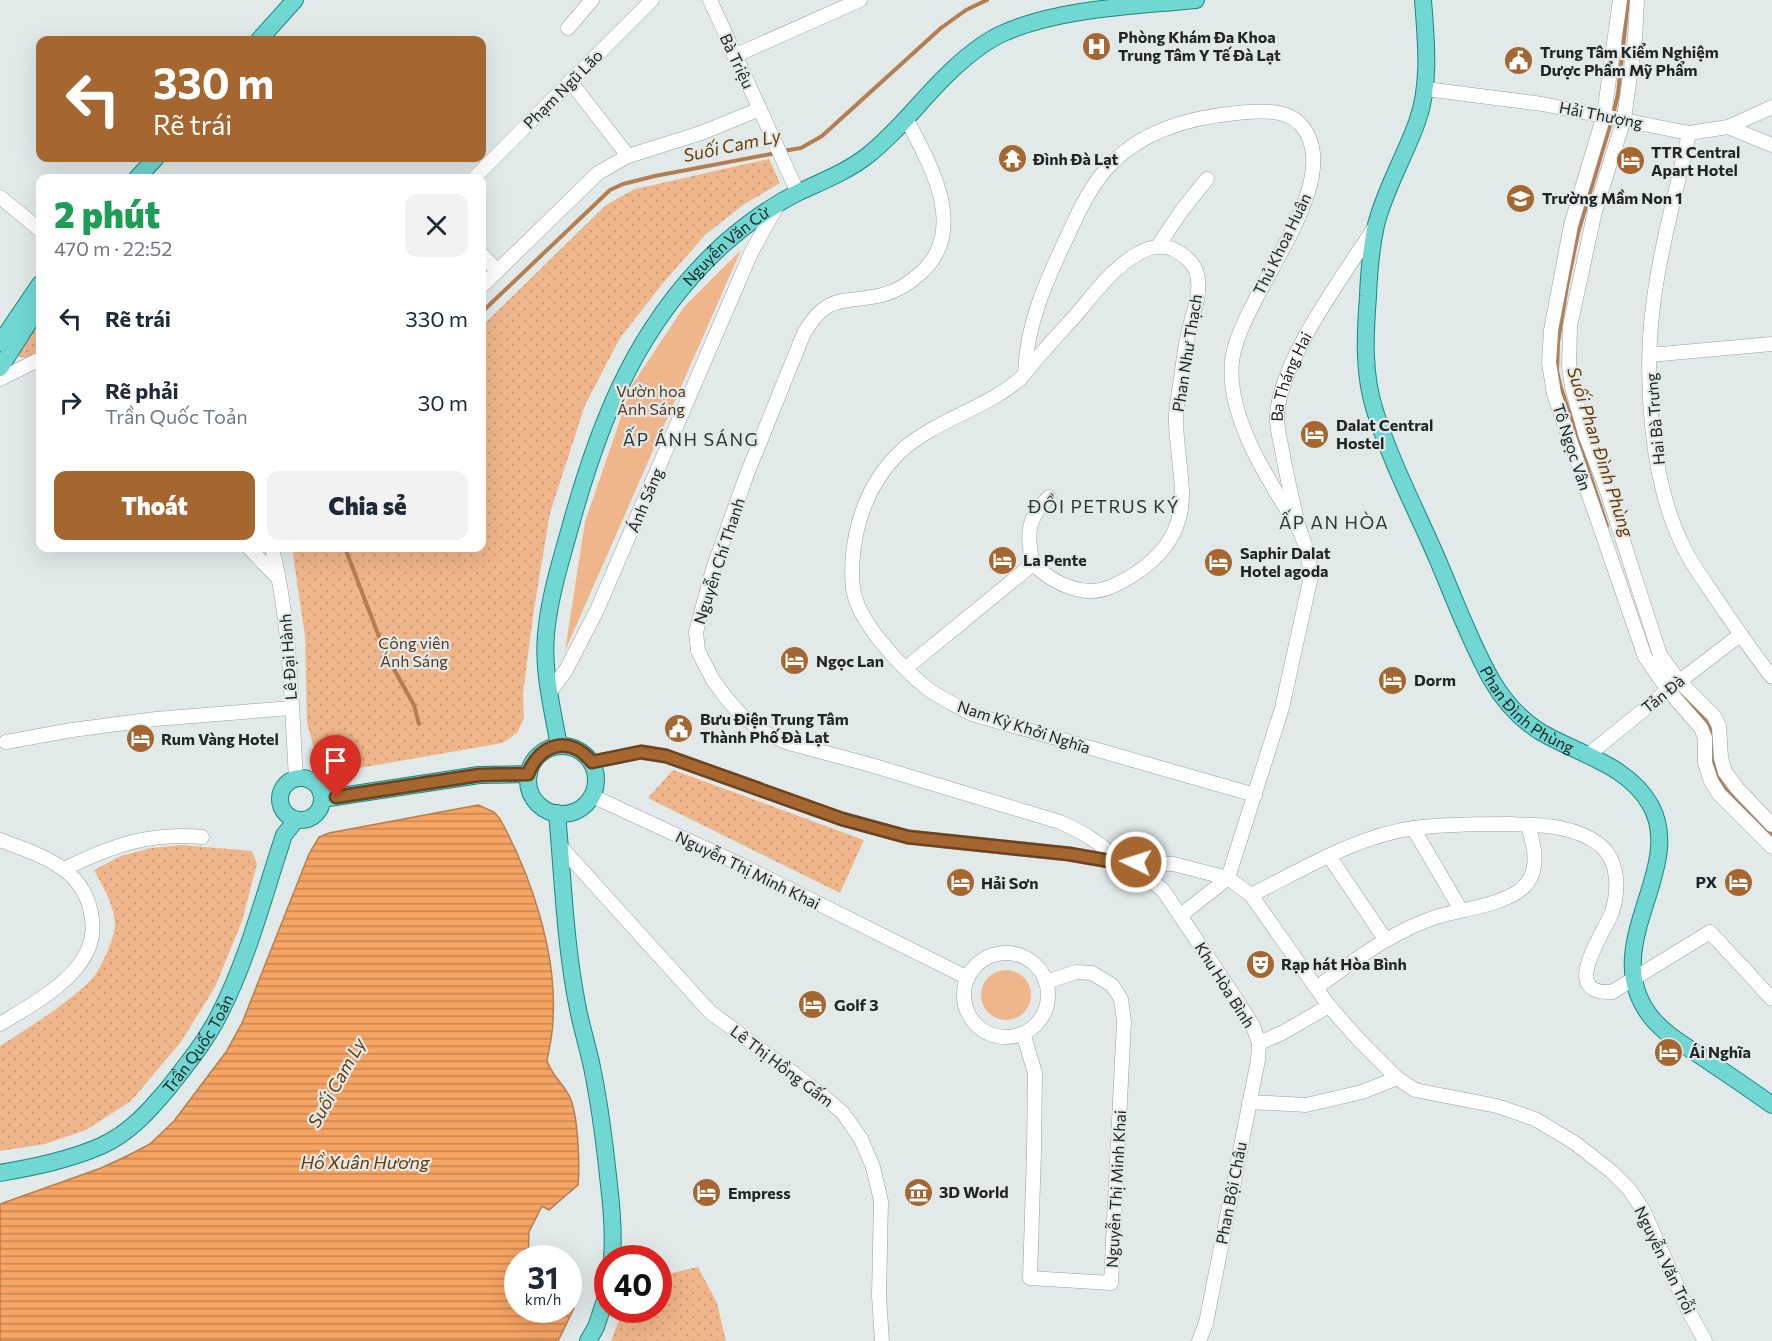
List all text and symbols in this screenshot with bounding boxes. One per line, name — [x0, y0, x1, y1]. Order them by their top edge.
place label: Phòng Khám Đa Khoa Trung Tâm Y Tế Đà Lạt — [1118, 27, 1281, 65]
street label: Bà Triệu — [716, 30, 758, 91]
hospital icon: Phòng Khám Đa Khoa Trung Tâm Y Tế Đà Lạt — [1081, 30, 1113, 62]
place label: Trung Tâm Kiểm Nghiệm Dược Phẩm Mỹ Phẩm — [1540, 42, 1719, 80]
street label: Phạm Ngũ Lão — [519, 45, 606, 132]
public building icon: Trung Tâm Kiểm Nghiệm Dược Phẩm Mỹ Phẩm — [1503, 45, 1535, 77]
text: 330 m — [153, 56, 274, 108]
icon: left — [54, 60, 132, 138]
street label: Hải Thượng — [1558, 97, 1645, 132]
text: Rẽ trái — [153, 108, 232, 141]
water label: Suối Cam Ly — [681, 124, 783, 166]
place label: TTR Central Apart Hotel — [1651, 142, 1740, 179]
temple icon: Đình Đà Lạt — [996, 143, 1028, 175]
hotel icon: TTR Central Apart Hotel — [1614, 145, 1646, 177]
place label: Đình Đà Lạt — [1032, 149, 1119, 169]
school or university icon: Trường Mầm Non 1 — [1505, 182, 1537, 214]
place label: Trường Mầm Non 1 — [1542, 188, 1682, 207]
street label: Thủ Khoa Huân — [1249, 190, 1314, 298]
text: 2 phút — [54, 191, 160, 235]
button: close — [405, 194, 468, 257]
street label: Nguyễn Văn Cừ — [678, 201, 773, 289]
text: 470 m · 22:52 — [54, 236, 172, 260]
street label: Phan Như Thạch — [1168, 293, 1205, 413]
icon: left — [54, 302, 87, 335]
text: Rẽ trái — [105, 305, 171, 332]
text: 330 m — [405, 305, 468, 332]
street label: Ba Tháng Hai — [1267, 328, 1315, 422]
water label: Suối Phan Đình Phùng — [1563, 364, 1639, 541]
street label: Hai Bà Trưng — [1641, 372, 1668, 466]
text: Rẽ phải — [105, 377, 179, 404]
park label: Vườn hoa Ánh Sáng — [616, 381, 686, 418]
icon: right — [54, 386, 87, 419]
text: 30 m — [418, 389, 468, 416]
street label: Tô Ngọc Vân — [1549, 401, 1595, 493]
text: Trần Quốc Toản — [105, 404, 248, 428]
place label: Dalat Central Hostel — [1336, 415, 1433, 452]
hotel icon: Dalat Central Hostel — [1299, 418, 1331, 450]
district label: ẤP ÁNH SÁNG — [623, 426, 759, 450]
street label: Ánh Sáng — [623, 465, 667, 535]
button: Thoát — [54, 471, 255, 540]
button: Chia sẻ — [267, 471, 468, 540]
district label: ĐỒI PETRUS KÝ — [1027, 493, 1180, 517]
street label: Nguyễn Chí Thanh — [689, 495, 748, 626]
district label: ẤP AN HÒA — [1279, 509, 1389, 533]
place label: Saphir Dalat Hotel agoda — [1240, 543, 1331, 580]
hotel icon: La Pente — [986, 544, 1018, 576]
hotel icon: Saphir Dalat Hotel agoda — [1203, 546, 1235, 578]
place label: La Pente — [1023, 550, 1087, 569]
street label: Lê Đại Hành — [275, 613, 300, 701]
park label: Công viên Ánh Sáng — [378, 633, 450, 670]
hotel icon: Ngọc Lan — [779, 645, 811, 677]
place label: Ngọc Lan — [816, 651, 884, 671]
street label: Phan Đình Phùng — [1477, 663, 1578, 757]
hotel icon: Dorm — [1377, 664, 1409, 696]
place label: Dorm — [1414, 670, 1456, 689]
street label: Tản Đà — [1637, 671, 1688, 717]
street label: Nam Kỳ Khởi Nghĩa — [955, 696, 1093, 757]
place label: Bưu Điện Trung Tâm Thành Phố Đà Lạt — [700, 709, 849, 747]
public building icon: Bưu Điện Trung Tâm Thành Phố Đà Lạt — [663, 712, 695, 744]
hotel icon: Rum Vàng Hotel — [124, 723, 156, 755]
place label: Rum Vàng Hotel — [161, 729, 279, 748]
pin — [310, 735, 361, 797]
icon: arrive — [319, 744, 352, 777]
street label: Nguyễn Thị Minh Khai — [673, 826, 823, 913]
position arrow — [1104, 830, 1168, 894]
hotel icon: PX — [1722, 866, 1754, 898]
hotel icon: Hải Sơn — [944, 867, 976, 899]
place label: PX — [1696, 872, 1717, 891]
place label: Hải Sơn — [981, 873, 1038, 892]
street label: Khu Hòa Bình — [1191, 938, 1259, 1031]
theatre icon: Rạp hát Hòa Bình — [1244, 948, 1276, 980]
place label: Rạp hát Hòa Bình — [1281, 954, 1407, 974]
hotel icon: Golf 3 — [797, 989, 829, 1021]
street label: Trần Quốc Toản — [158, 991, 237, 1097]
place label: Golf 3 — [834, 995, 879, 1014]
street label: Lê Thị Hồng Gấm — [727, 1021, 837, 1110]
water label: Suối Cam Ly — [302, 1033, 370, 1131]
hotel icon: Ái Nghĩa — [1652, 1036, 1684, 1068]
place label: Ái Nghĩa — [1689, 1042, 1751, 1061]
street label: Nguyễn Thị Minh Khai — [1102, 1110, 1129, 1268]
street label: Phan Bội Châu — [1211, 1140, 1250, 1246]
water label: Hồ Xuân Hương — [300, 1151, 431, 1173]
museum icon: 3D World — [902, 1176, 934, 1208]
hotel icon: Empress — [691, 1177, 723, 1209]
place label: 3D World — [939, 1182, 1009, 1201]
place label: Empress — [728, 1183, 791, 1202]
street label: Nguyễn Văn Trỗi — [1631, 1203, 1700, 1317]
speed limit sign: 40 — [594, 1245, 672, 1323]
text: 31 — [527, 1258, 559, 1295]
text: km/h — [525, 1290, 561, 1308]

